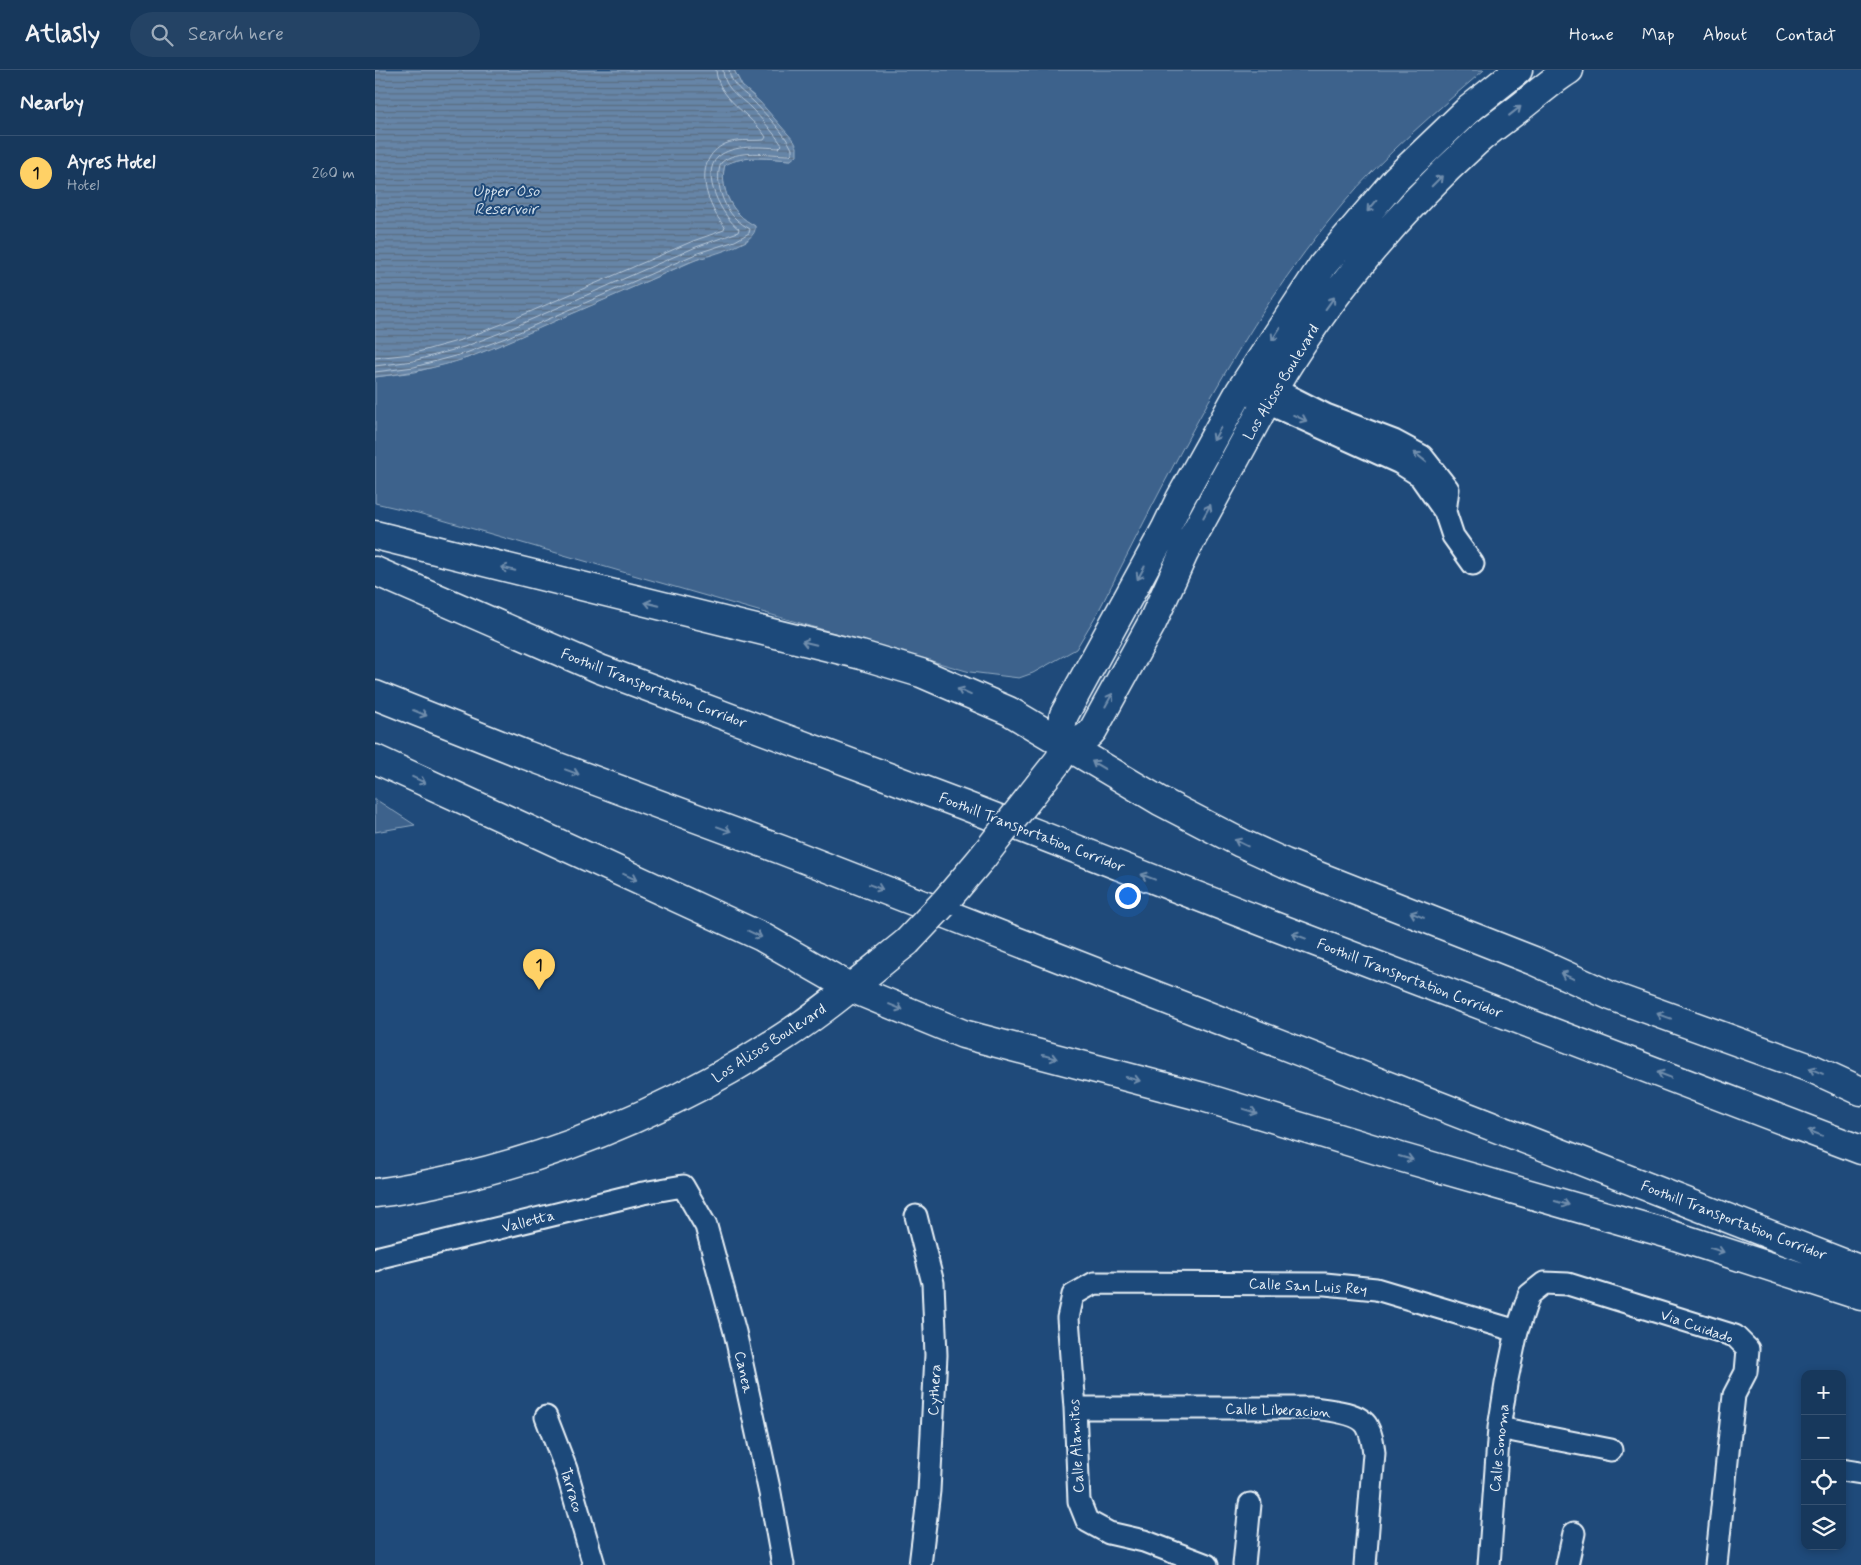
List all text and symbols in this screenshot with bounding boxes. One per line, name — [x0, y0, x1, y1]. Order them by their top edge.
search box — [130, 12, 480, 57]
text: Atlasly — [25, 19, 100, 50]
icon: search — [148, 21, 176, 49]
text: Search here — [188, 22, 284, 47]
text: Home — [1569, 23, 1614, 47]
text: Map — [1642, 23, 1675, 47]
text: About — [1703, 23, 1747, 47]
text: Contact — [1775, 23, 1836, 47]
text: Nearby — [20, 89, 84, 117]
one-way arrow — [1508, 106, 1521, 117]
text: Ayres Hotel — [67, 150, 156, 175]
text: 1 — [32, 163, 40, 184]
text: 260 m — [312, 163, 355, 184]
one-way arrow — [1431, 174, 1443, 187]
text: Hotel — [67, 175, 100, 196]
water label: Upper Oso Reservoir — [473, 181, 540, 220]
one-way arrow — [1367, 200, 1378, 213]
one-way arrow — [1325, 296, 1335, 310]
street label: Los Alisos Boulevard — [1239, 321, 1324, 444]
one-way arrow — [1271, 327, 1281, 341]
one-way arrow — [1292, 414, 1307, 424]
one-way arrow — [1212, 426, 1222, 441]
one-way arrow — [1413, 451, 1426, 462]
one-way arrow — [1203, 504, 1213, 518]
one-way arrow — [500, 564, 516, 573]
one-way arrow — [1136, 565, 1146, 580]
one-way arrow — [644, 599, 660, 608]
one-way arrow — [802, 638, 818, 647]
street label: Foothill Transportation Corridor — [558, 644, 750, 734]
one-way arrow — [957, 686, 972, 696]
one-way arrow — [1105, 693, 1115, 707]
one-way arrow — [412, 708, 427, 718]
one-way arrow — [1091, 759, 1105, 769]
one-way arrow — [563, 768, 579, 777]
one-way arrow — [411, 775, 426, 785]
street label: Foothill Transportation Corridor — [936, 788, 1128, 878]
one-way arrow — [716, 825, 731, 834]
one-way arrow — [1233, 837, 1248, 847]
one-way arrow — [1141, 872, 1156, 881]
one-way arrow — [622, 873, 637, 882]
one-way arrow — [868, 883, 883, 892]
your location — [1115, 883, 1141, 909]
one-way arrow — [1410, 910, 1425, 919]
one-way arrow — [747, 930, 762, 940]
one-way arrow — [1292, 931, 1307, 940]
street label: Foothill Transportation Corridor — [1314, 934, 1506, 1024]
pin: 1 — [523, 949, 555, 990]
one-way arrow — [1560, 971, 1575, 981]
street label: Los Alisos Boulevard — [709, 999, 830, 1088]
one-way arrow — [888, 1003, 903, 1012]
one-way arrow — [1657, 1011, 1672, 1020]
one-way arrow — [1042, 1052, 1058, 1062]
one-way arrow — [1809, 1066, 1824, 1076]
one-way arrow — [1656, 1070, 1672, 1079]
one-way arrow — [1124, 1074, 1140, 1084]
one-way arrow — [1242, 1107, 1258, 1117]
one-way arrow — [1808, 1127, 1823, 1136]
one-way arrow — [1397, 1154, 1413, 1164]
street label: Foothill Transportation Corridor — [1638, 1176, 1830, 1266]
one-way arrow — [1553, 1199, 1569, 1208]
street label: Valletta — [500, 1206, 557, 1238]
one-way arrow — [1709, 1245, 1725, 1255]
street label: Calle San Luis Rey — [1248, 1274, 1368, 1300]
street label: Via Cuidado — [1658, 1305, 1736, 1349]
street label: Canea — [729, 1349, 757, 1396]
street label: Cythera — [924, 1364, 946, 1416]
map controls — [1801, 1370, 1846, 1550]
button: + — [1801, 1370, 1846, 1415]
street label: Calle Alamitos — [1065, 1398, 1089, 1493]
street label: Calle Liberacion — [1225, 1399, 1331, 1423]
street label: Calle Sonoma — [1485, 1403, 1515, 1493]
button: − — [1801, 1415, 1846, 1460]
button: locate — [1801, 1460, 1846, 1505]
street label: Tarraco — [555, 1465, 587, 1515]
button: layers — [1801, 1505, 1846, 1550]

